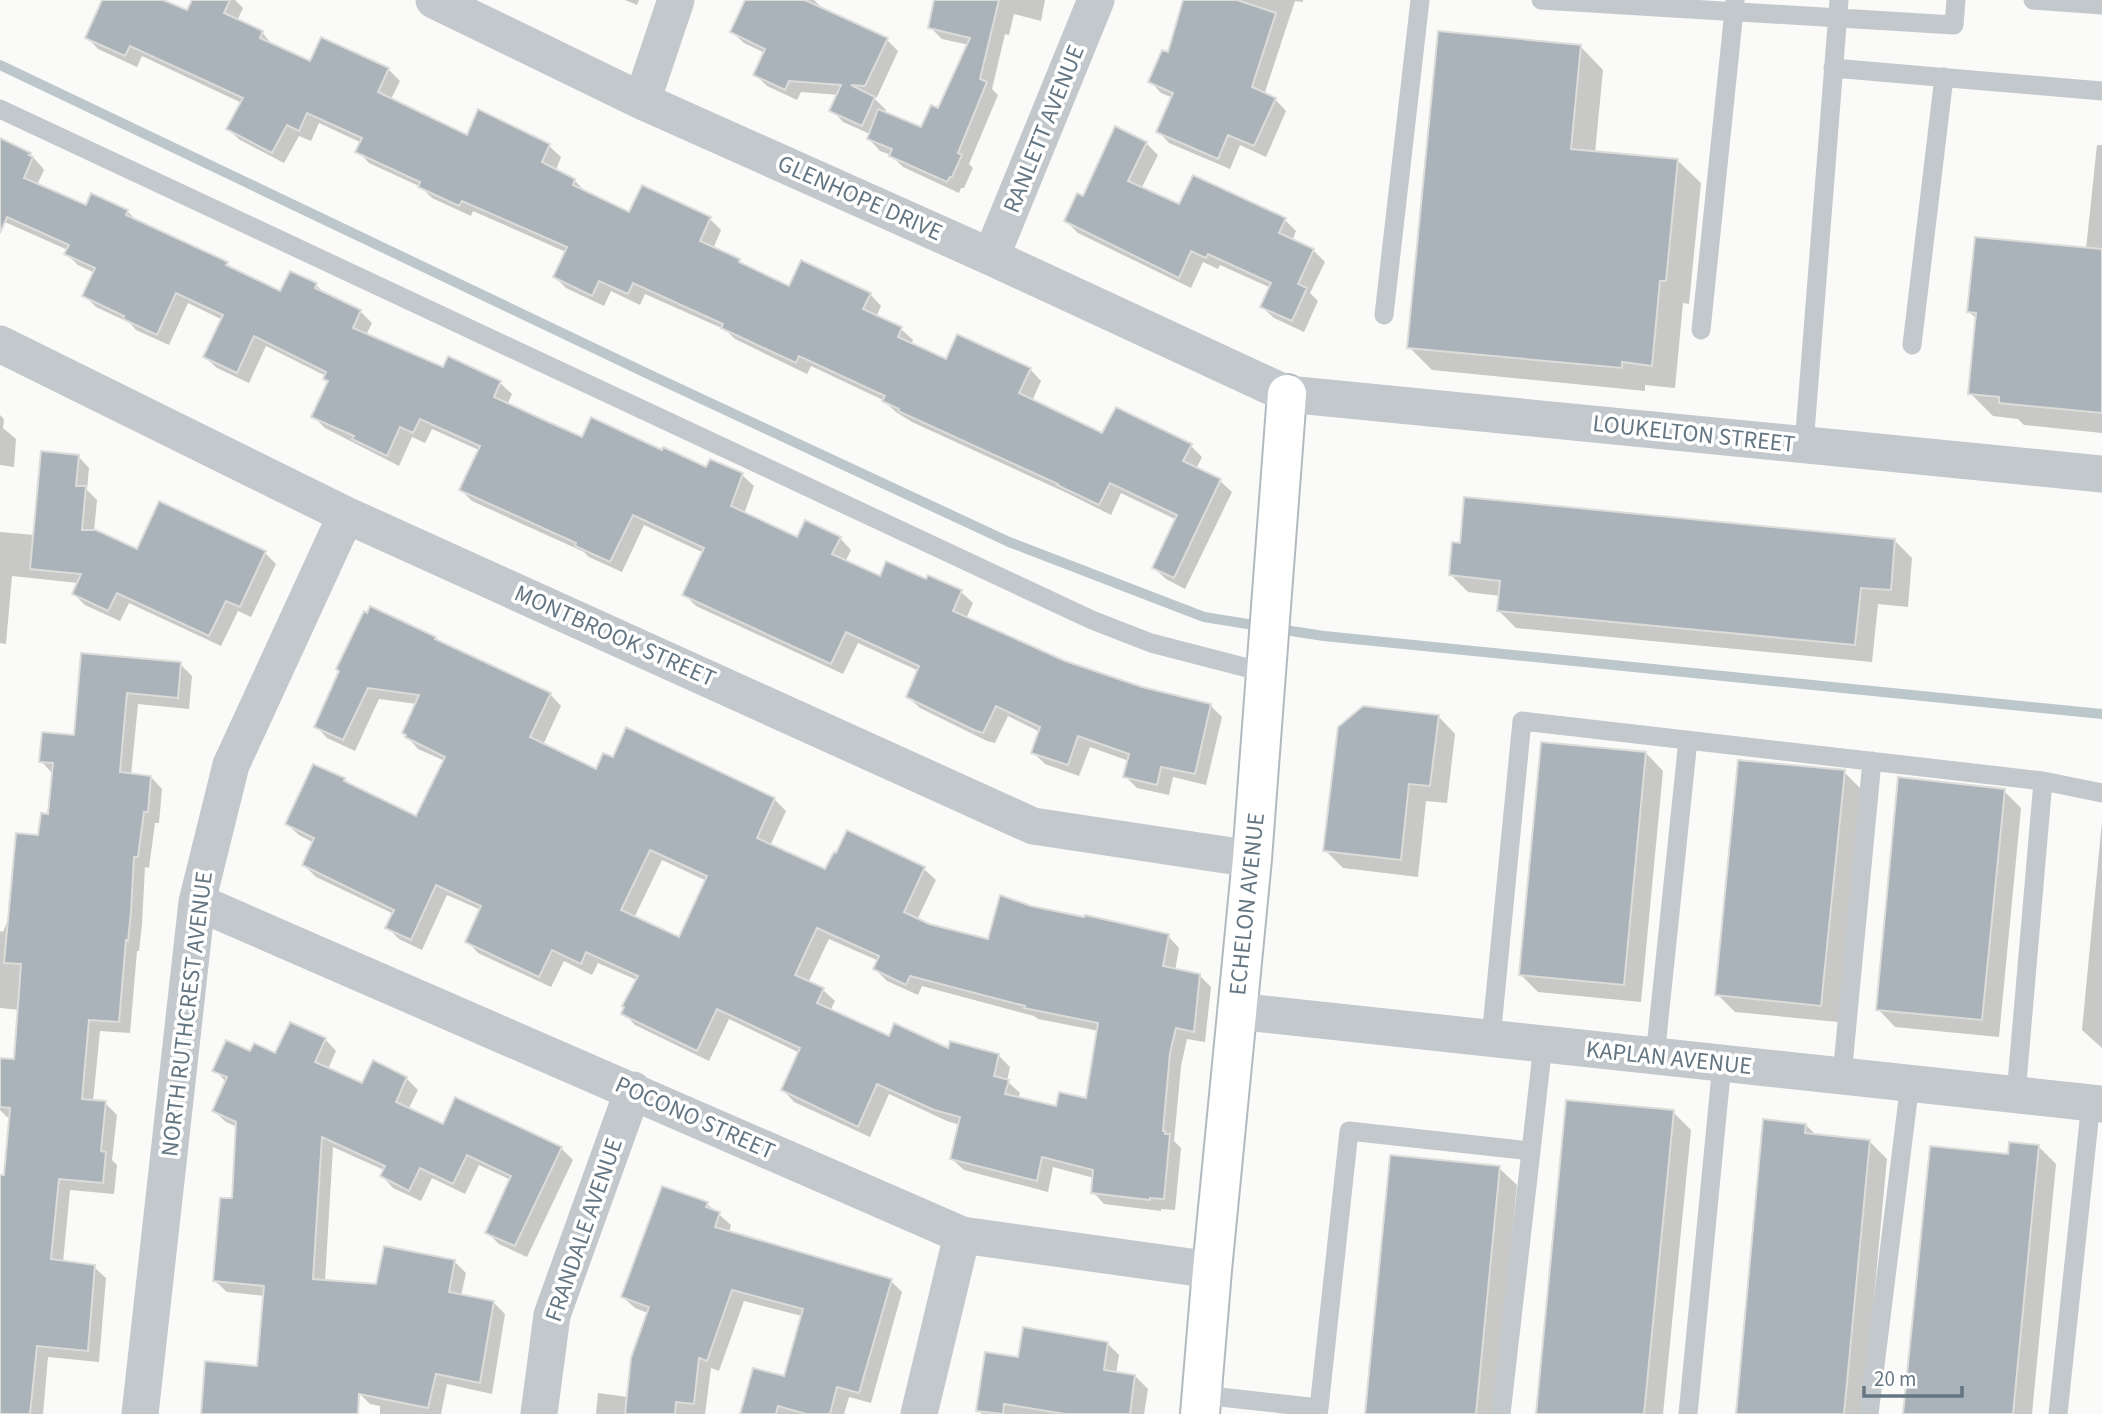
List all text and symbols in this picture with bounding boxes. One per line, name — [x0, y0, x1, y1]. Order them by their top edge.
street label: RANLETT AVENUE — [994, 40, 1094, 218]
street label: GLENHOPE DRIVE — [772, 146, 948, 250]
street label: LOUKELTON STREET — [1591, 406, 1797, 462]
street label: MONTBROOK STREET — [509, 576, 721, 696]
street label: ECHELON AVENUE — [1220, 811, 1274, 997]
street label: NORTH RUTHCREST AVENUE — [152, 869, 222, 1159]
street label: KAPLAN AVENUE — [1584, 1032, 1754, 1084]
street label: POCONO STREET — [609, 1067, 781, 1169]
street label: FRANDALE AVENUE — [536, 1134, 632, 1326]
scale bar — [1864, 1354, 1962, 1398]
text: 20 m — [1874, 1364, 1916, 1394]

